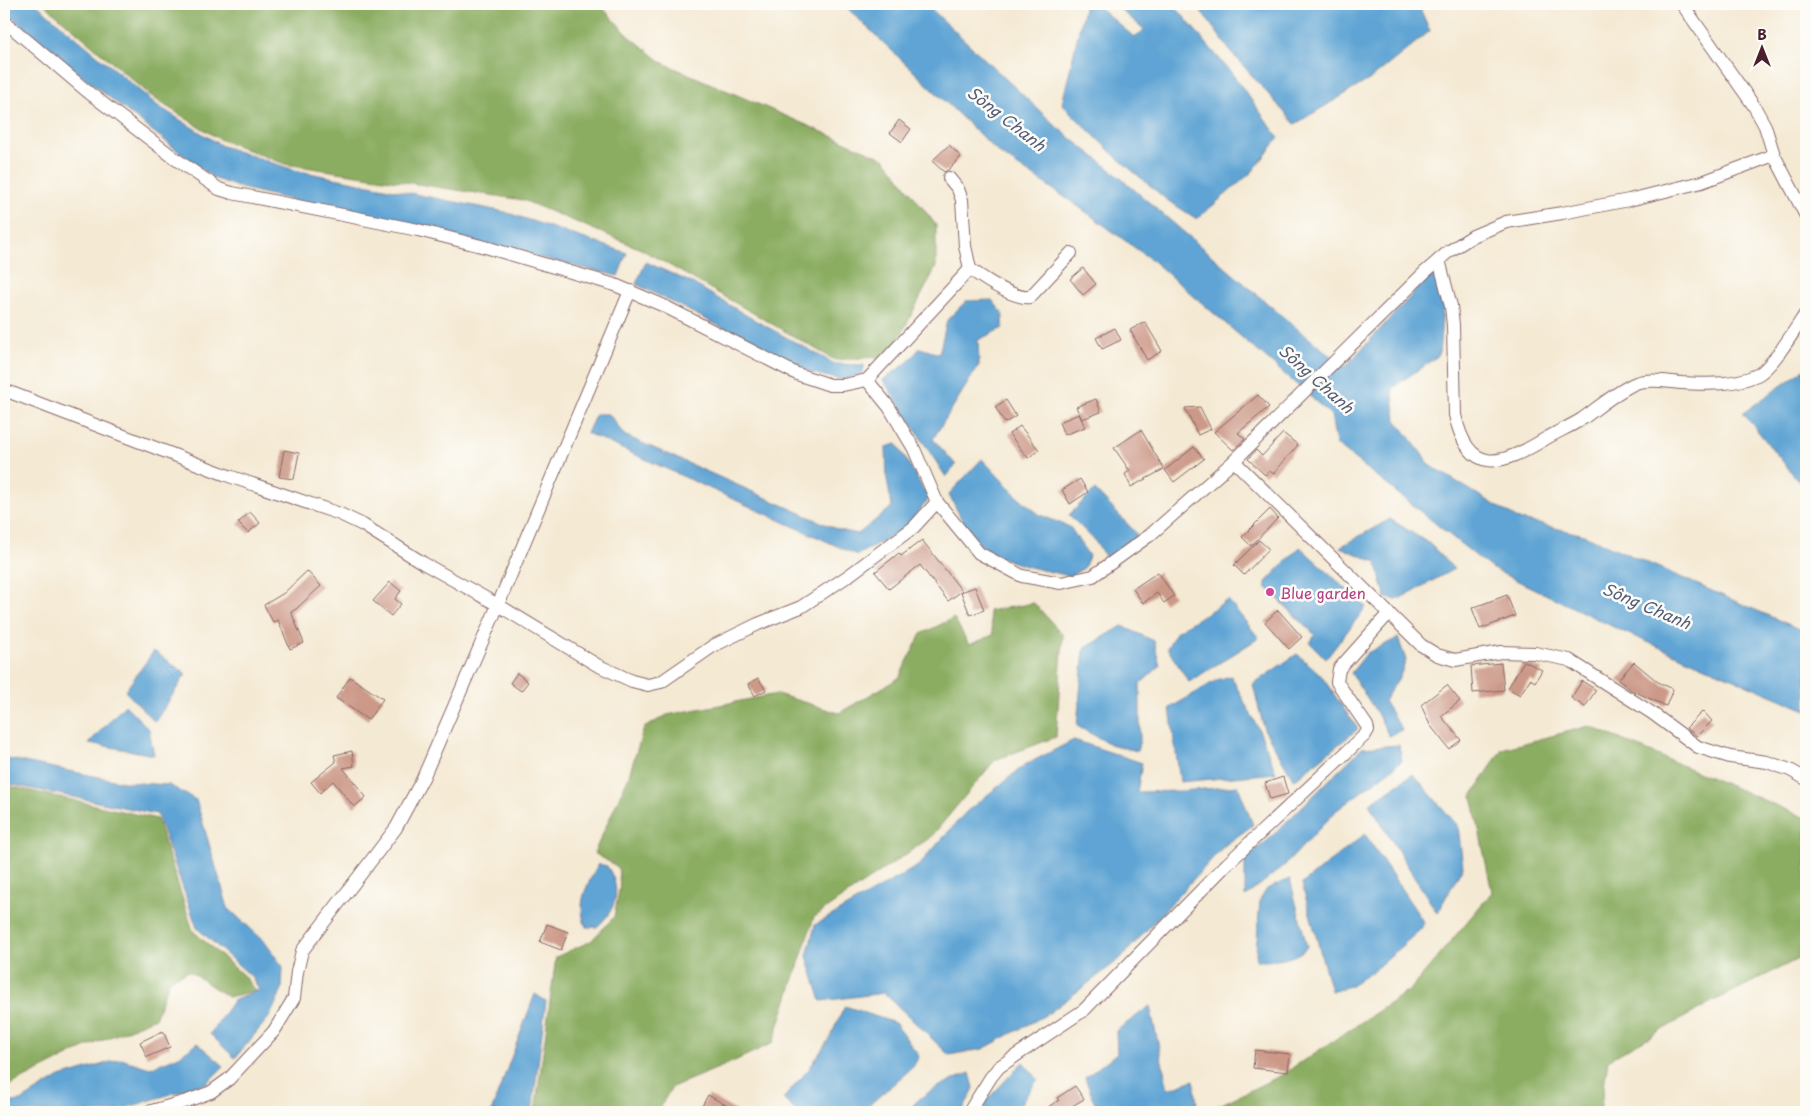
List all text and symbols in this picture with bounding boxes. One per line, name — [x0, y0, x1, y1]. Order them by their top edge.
north arrow — [1738, 22, 1788, 72]
text: B — [1757, 24, 1767, 45]
water label: Sông Chanh — [963, 80, 1052, 157]
water label: Sông Chanh — [1274, 338, 1360, 419]
water label: Sông Chanh — [1599, 576, 1695, 635]
place label: Blue garden — [1280, 581, 1366, 604]
marker: Blue garden — [1264, 586, 1276, 598]

